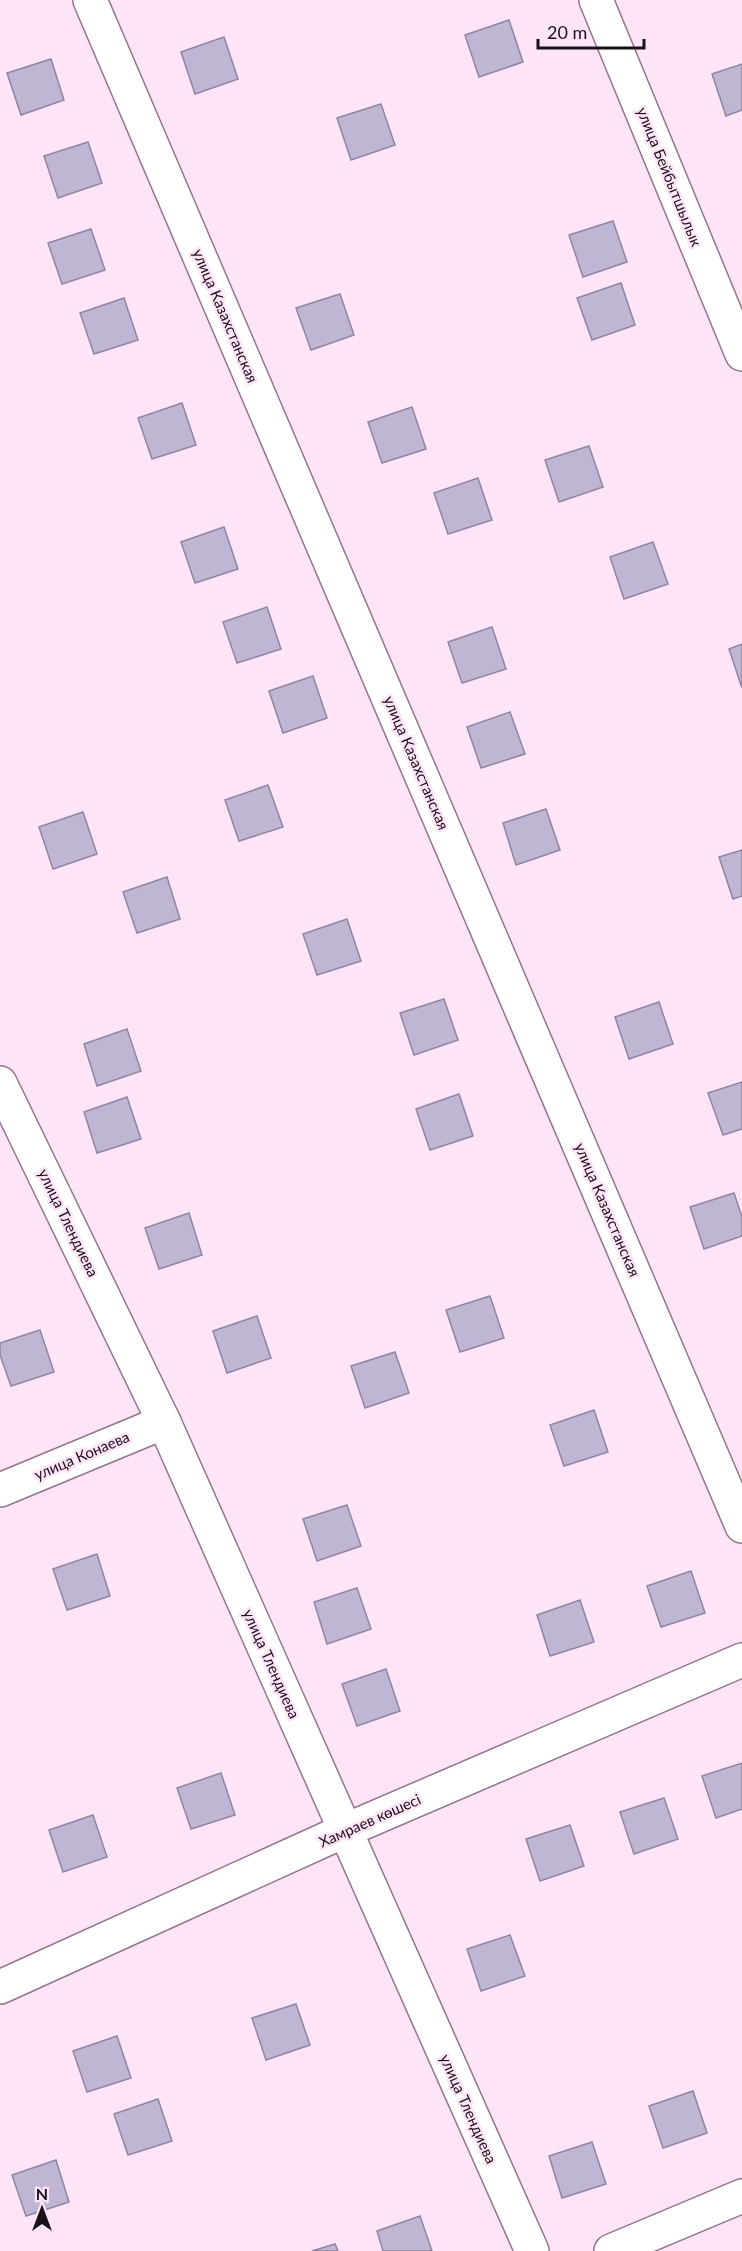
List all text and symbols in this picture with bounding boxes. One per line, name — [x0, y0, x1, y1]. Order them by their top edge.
scale bar — [538, 12, 644, 50]
text: 20 m — [547, 21, 587, 43]
street label: улица Бейбытшылык — [634, 104, 706, 249]
street label: улица Казахстанская — [190, 246, 262, 385]
street label: улица Казахстанская — [381, 693, 453, 832]
street label: улица Казахстанская — [572, 1140, 644, 1279]
street label: улица Тлендиева — [35, 1166, 103, 1279]
street label: улица Конаева — [31, 1427, 132, 1483]
street label: улица Тлендиева — [240, 1606, 304, 1721]
street label: Хамраев көшесі — [316, 1790, 423, 1851]
street label: улица Тлендиева — [437, 2051, 501, 2166]
north arrow — [12, 2179, 72, 2239]
text: N — [36, 2184, 48, 2203]

